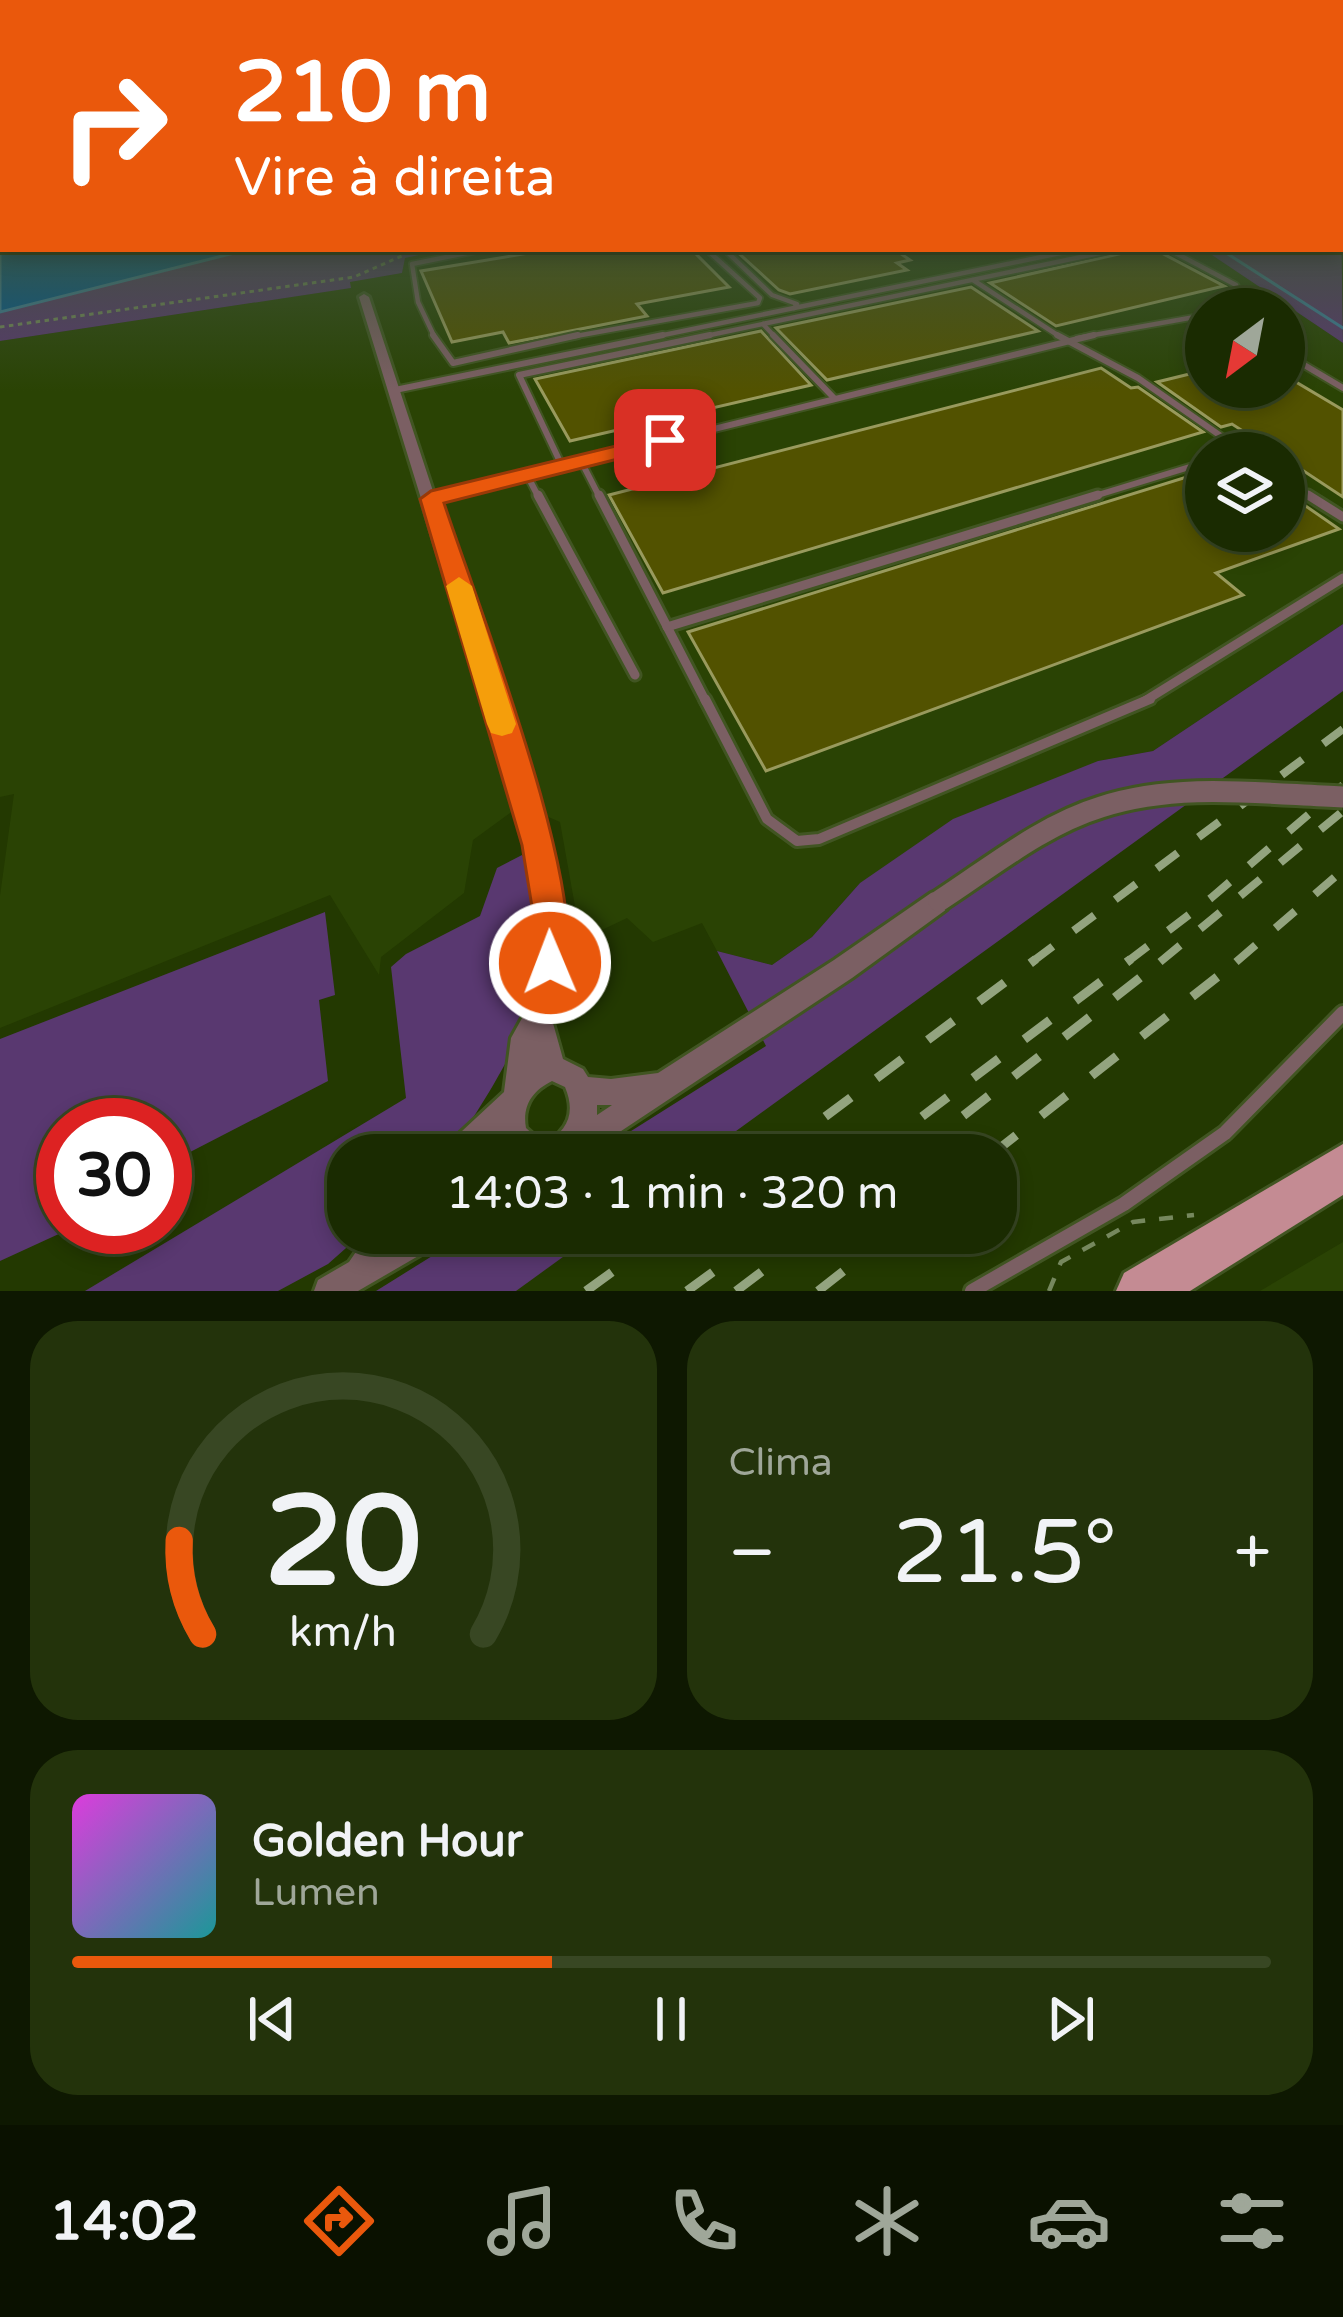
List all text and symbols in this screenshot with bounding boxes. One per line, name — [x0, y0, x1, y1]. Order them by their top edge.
text: 210 m — [234, 43, 491, 144]
icon: right — [36, 48, 192, 204]
text: Vire à direita — [234, 145, 556, 210]
north arrow — [1185, 288, 1305, 408]
map controls — [1185, 288, 1305, 552]
pin — [614, 389, 716, 491]
icon: arrive — [632, 407, 698, 473]
button: layers — [1185, 432, 1305, 552]
position arrow — [487, 900, 613, 1026]
speed limit sign: 30 — [36, 1098, 192, 1254]
text: 14:03 · 1 min · 320 m — [446, 1167, 898, 1221]
text: Clima — [729, 1439, 833, 1486]
text: 20 — [265, 1468, 422, 1619]
text: 21.5° — [892, 1499, 1117, 1608]
text: − — [729, 1513, 776, 1593]
text: + — [1234, 1513, 1271, 1593]
text: km/h — [289, 1606, 397, 1657]
text: Golden Hour — [252, 1815, 523, 1869]
text: Lumen — [252, 1869, 380, 1916]
icon: previous — [239, 1986, 305, 2052]
icon: pause — [638, 1986, 704, 2052]
icon: next — [1038, 1986, 1104, 2052]
icon: directions — [297, 2179, 381, 2263]
icon: music — [480, 2179, 564, 2263]
icon: phone — [662, 2179, 746, 2263]
icon: climate — [845, 2179, 929, 2263]
icon: car — [1027, 2179, 1111, 2263]
icon: filters — [1210, 2179, 1294, 2263]
text: 14:02 — [49, 2189, 199, 2254]

